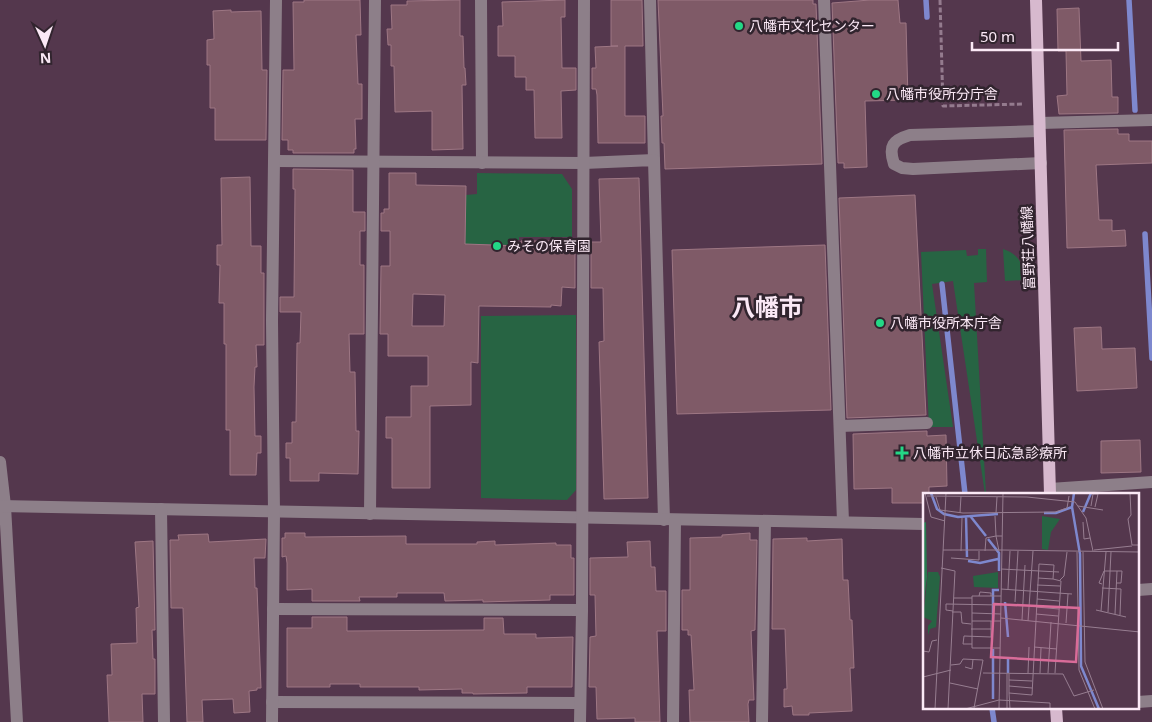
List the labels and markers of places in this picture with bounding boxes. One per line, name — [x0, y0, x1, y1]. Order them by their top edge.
place label: 八幡市文化センター — [749, 16, 875, 35]
marker: 八幡市文化センター — [733, 20, 745, 32]
place label: 八幡市役所分庁舎 — [886, 84, 998, 103]
marker: 八幡市役所分庁舎 — [870, 88, 882, 100]
place label: みその保育園 — [507, 236, 591, 255]
marker: みその保育園 — [491, 240, 503, 252]
place label: 八幡市役所本庁舎 — [890, 313, 1002, 332]
marker: 八幡市役所本庁舎 — [874, 317, 886, 329]
place label: 八幡市立休日応急診療所 — [913, 443, 1067, 462]
marker: 八幡市立休日応急診療所 — [895, 446, 909, 460]

